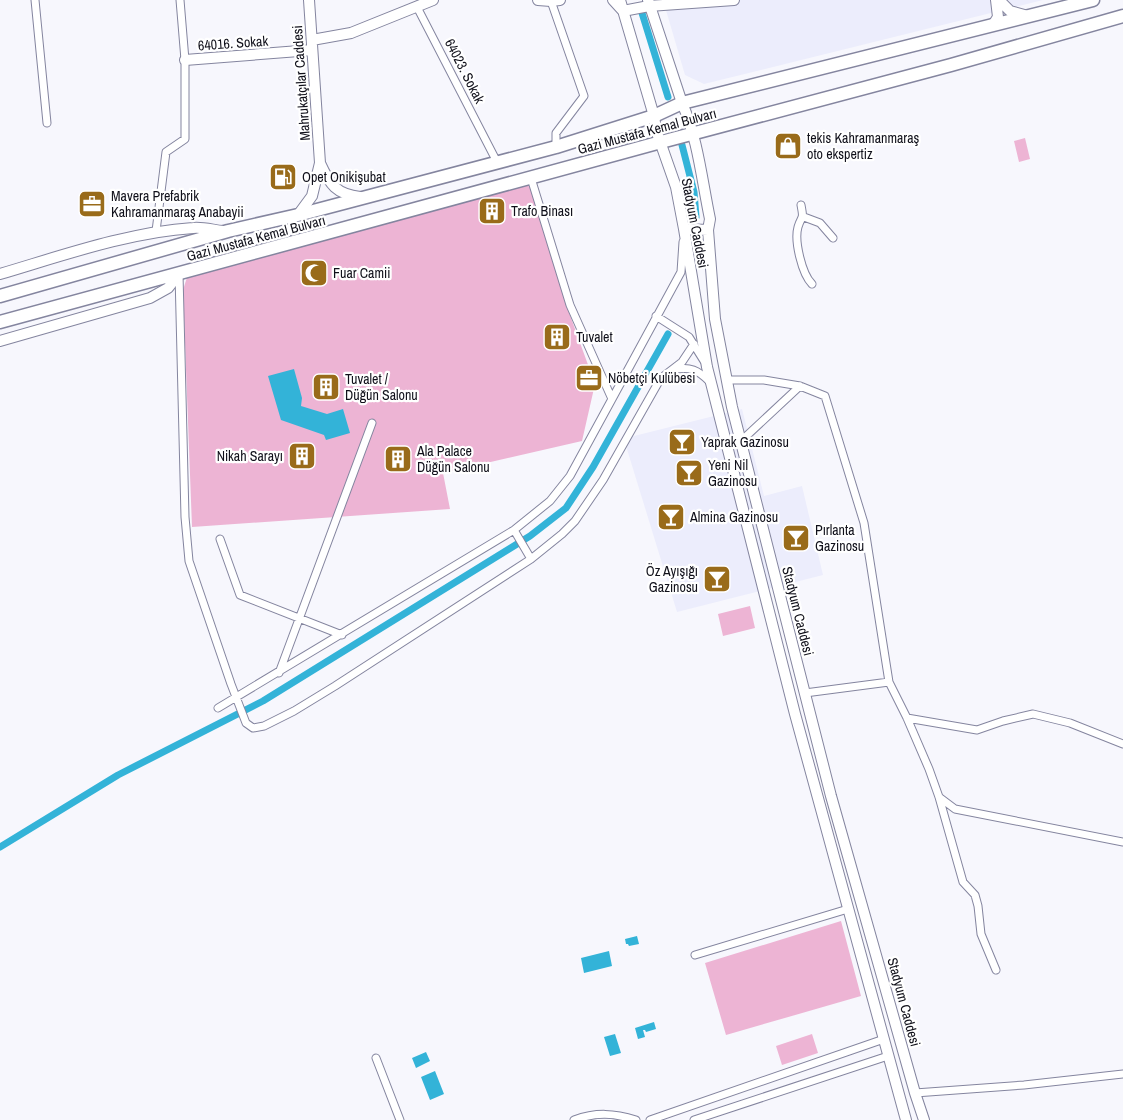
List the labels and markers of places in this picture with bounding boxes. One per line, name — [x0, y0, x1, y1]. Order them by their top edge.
place label: tekis Kahramanmaraş oto ekspertiz — [807, 129, 920, 163]
shop icon: tekis Kahramanmaraş oto ekspertiz — [773, 131, 803, 161]
fuel station icon: Opet Onikişubat — [268, 162, 298, 192]
place label: Opet Onikişubat — [302, 168, 386, 186]
place label: Mavera Prefabrik Kahramanmaraş Anabayii — [111, 187, 244, 221]
office icon: Mavera Prefabrik Kahramanmaraş Anabayii — [77, 189, 107, 219]
building icon: Trafo Binası — [477, 196, 507, 226]
place label: Trafo Binası — [511, 202, 573, 220]
mosque icon: Fuar Camii — [299, 258, 329, 288]
place label: Fuar Camii — [333, 264, 390, 282]
building icon: Tuvalet — [542, 322, 572, 352]
place label: Tuvalet — [576, 328, 613, 346]
office icon: Nöbetçi Kulübesi — [574, 363, 604, 393]
place label: Nöbetçi Kulübesi — [608, 369, 695, 387]
place label: Tuvalet / Düğün Salonu — [345, 370, 418, 404]
building icon: Tuvalet / Düğün Salonu — [311, 372, 341, 402]
bar icon: Yaprak Gazinosu — [667, 427, 697, 457]
place label: Yaprak Gazinosu — [701, 433, 789, 451]
building icon: Nikah Sarayı — [287, 441, 317, 471]
place label: Ala Palace Düğün Salonu — [416, 442, 490, 476]
building icon: Ala Palace Düğün Salonu — [383, 444, 413, 474]
place label: Nikah Sarayı — [217, 447, 283, 465]
place label: Yeni Nil Gazinosu — [708, 456, 757, 490]
bar icon: Yeni Nil Gazinosu — [674, 458, 704, 488]
bar icon: Almina Gazinosu — [656, 502, 686, 532]
place label: Almina Gazinosu — [689, 508, 778, 526]
place label: Pırlanta Gazinosu — [815, 521, 864, 555]
bar icon: Pırlanta Gazinosu — [781, 523, 811, 553]
place label: Öz Ayışığı Gazinosu — [646, 562, 698, 596]
bar icon: Öz Ayışığı Gazinosu — [702, 564, 732, 594]

